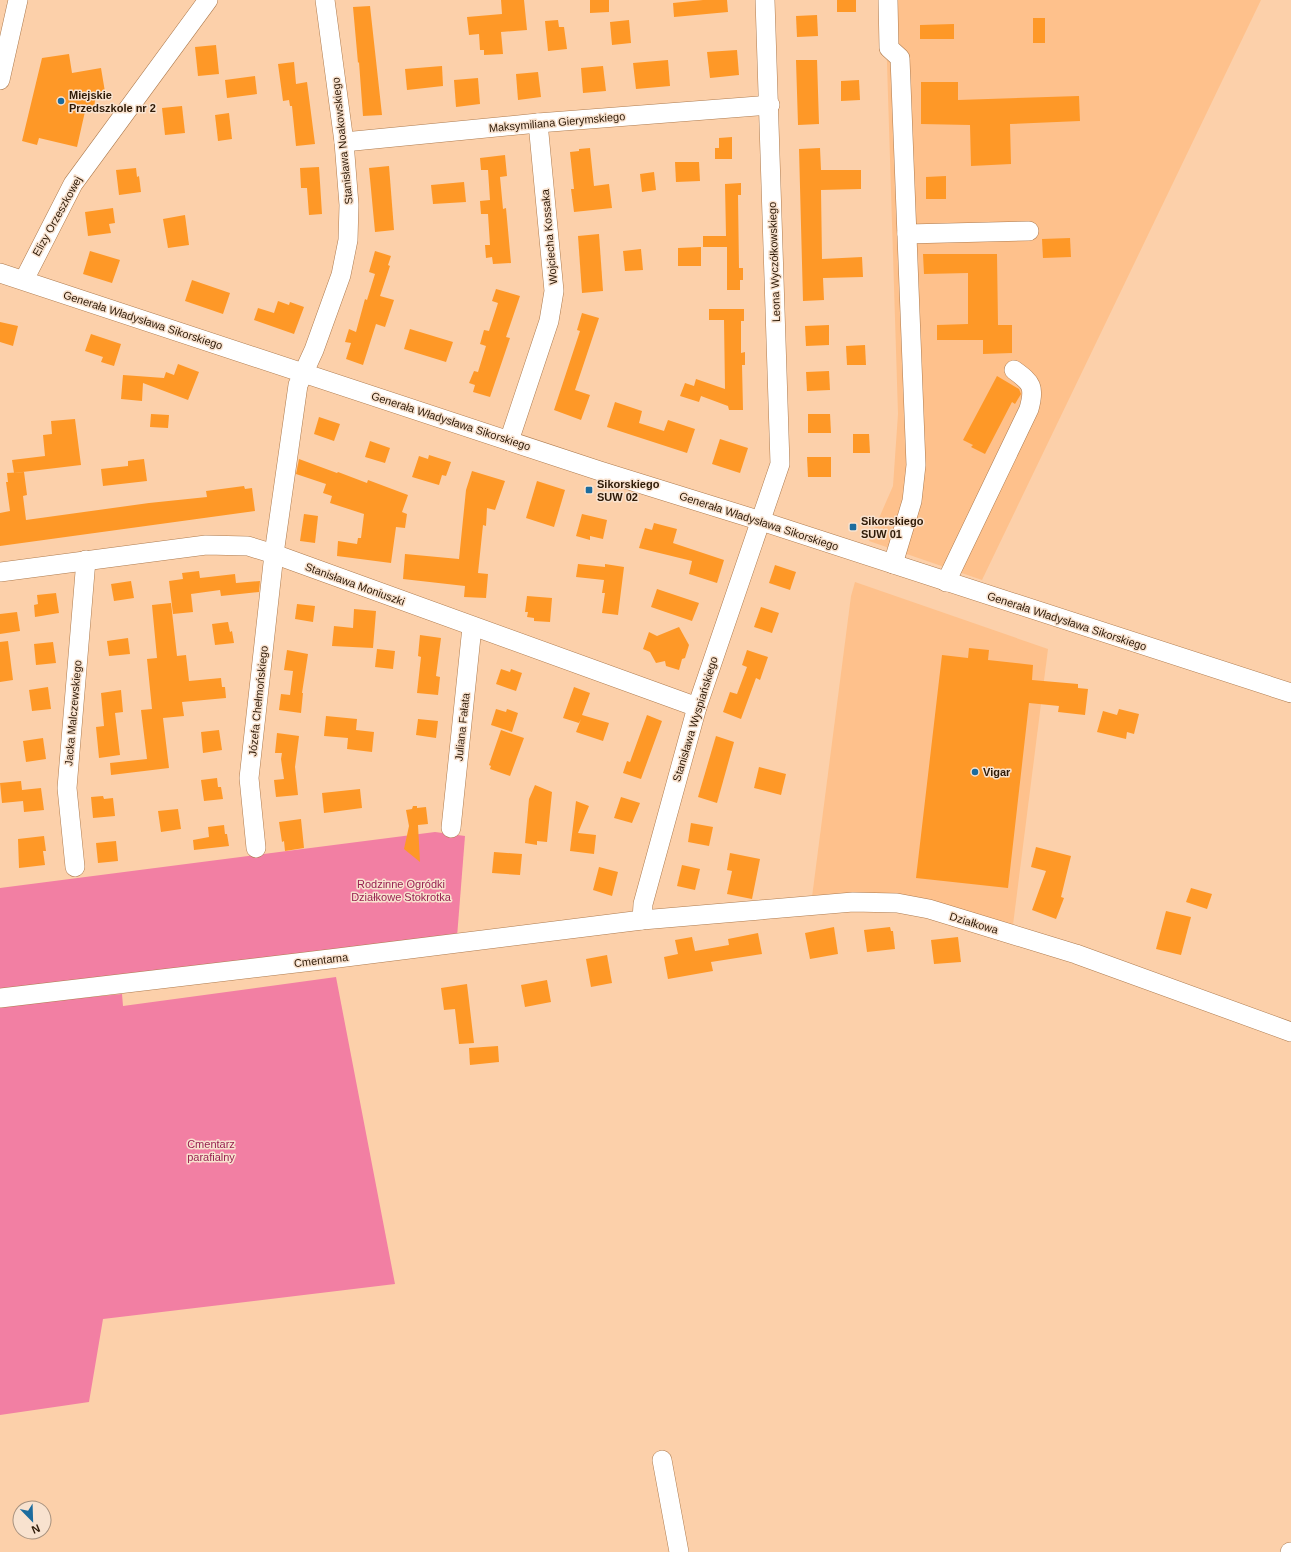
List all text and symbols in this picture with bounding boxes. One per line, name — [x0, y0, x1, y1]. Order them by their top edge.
street label: Stanisława Noakowskiego — [329, 77, 355, 205]
place label: Miejskie Przedszkole nr 2 — [69, 89, 156, 114]
marker: Miejskie Przedszkole nr 2 — [56, 96, 66, 106]
street label: Maksymiliana Gierymskiego — [488, 110, 626, 134]
street label: Elizy Orzeszkowej — [30, 174, 84, 258]
street label: Wojciecha Kossaka — [539, 188, 559, 285]
street label: Leona Wyczółkowskiego — [766, 202, 782, 322]
street label: Generała Władysława Sikorskiego — [62, 289, 224, 351]
street label: Generała Władysława Sikorskiego — [370, 390, 532, 452]
place label: Sikorskiego SUW 02 — [597, 478, 660, 503]
marker: Sikorskiego SUW 02 — [584, 485, 594, 495]
street label: Generała Władysława Sikorskiego — [678, 490, 840, 552]
place label: Sikorskiego SUW 01 — [861, 515, 924, 540]
marker: Sikorskiego SUW 01 — [848, 522, 858, 532]
street label: Stanisława Moniuszki — [304, 560, 406, 608]
street label: Generała Władysława Sikorskiego — [986, 590, 1148, 652]
street label: Józefa Chełmońskiego — [246, 645, 270, 757]
street label: Stanisława Wyspiańskiego — [670, 655, 720, 783]
street label: Jacka Malczewskiego — [62, 659, 84, 767]
street label: Juliana Fałata — [452, 691, 472, 762]
place label: Vigar — [983, 766, 1011, 778]
marker: Vigar — [970, 767, 980, 777]
park label: Rodzinne Ogródki Działkowe Stokrotka — [351, 878, 452, 903]
street label: Działkowa — [948, 910, 1001, 936]
street label: Cmentarna — [293, 951, 350, 969]
park label: Cmentarz parafialny — [187, 1138, 235, 1163]
north arrow — [12, 1500, 52, 1540]
text: N — [30, 1522, 42, 1536]

